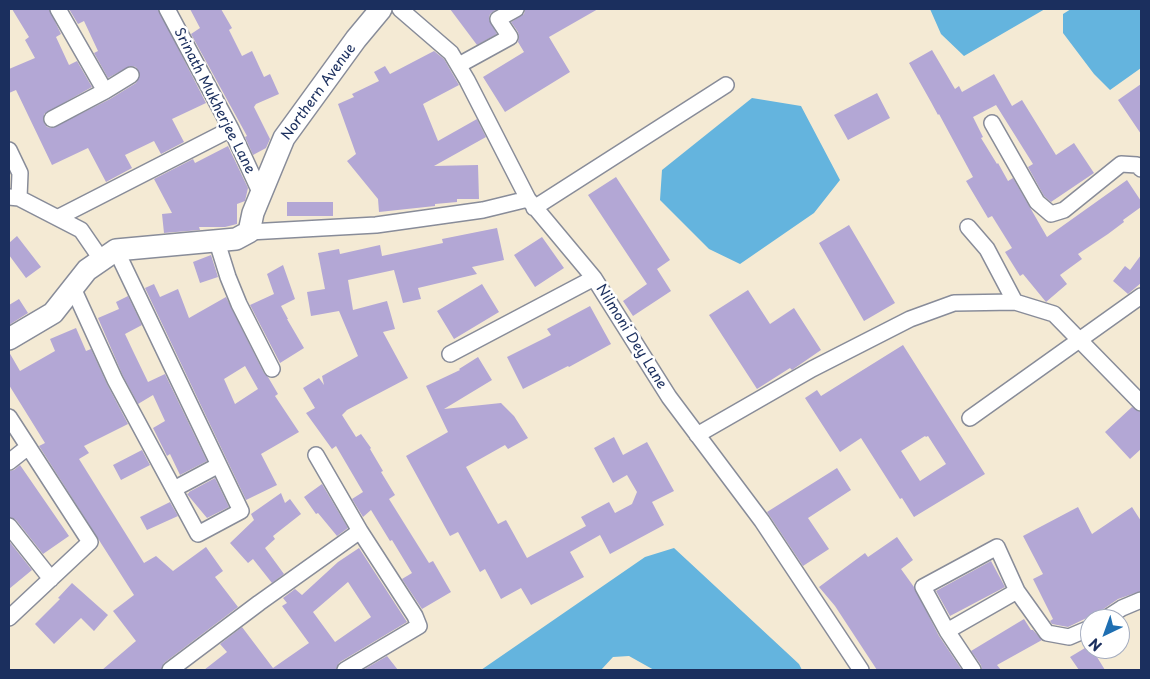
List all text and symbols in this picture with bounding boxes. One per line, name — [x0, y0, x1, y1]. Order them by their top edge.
street label: Srinath Mukherjee Lane — [170, 25, 258, 177]
street label: Northern Avenue — [278, 41, 360, 143]
street label: Nilmoni Dey Lane — [592, 282, 670, 392]
north arrow — [1080, 609, 1130, 659]
text: N — [1084, 633, 1106, 656]

